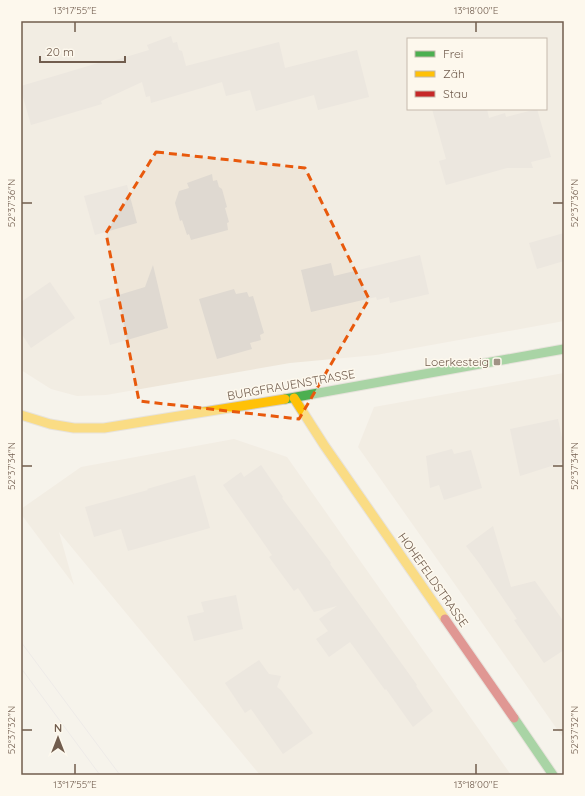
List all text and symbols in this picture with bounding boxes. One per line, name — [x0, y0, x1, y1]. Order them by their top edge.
text: 13°17'55"E — [53, 4, 97, 17]
text: 13°18'00"E — [454, 4, 499, 17]
scale bar — [40, 38, 125, 64]
legend — [407, 38, 547, 110]
text: 20 m — [46, 44, 74, 59]
text: Frei — [443, 46, 463, 61]
text: Zäh — [443, 66, 465, 81]
text: Stau — [443, 86, 468, 101]
text: 52°37'36"N — [5, 179, 18, 227]
text: 52°37'36"N — [568, 179, 581, 227]
place label: Loerkesteig — [425, 354, 489, 369]
marker: Loerkesteig — [492, 357, 502, 367]
street label: BURGFRAUENSTRASSE — [226, 366, 356, 403]
text: 52°37'34"N — [5, 442, 18, 490]
text: 52°37'34"N — [568, 442, 581, 490]
street label: HOHEFELDSTRASSE — [395, 530, 472, 630]
text: 52°37'32"N — [5, 706, 18, 754]
text: 52°37'32"N — [568, 706, 581, 754]
north arrow — [38, 718, 78, 758]
text: N — [54, 721, 62, 735]
text: 13°17'55"E — [53, 778, 97, 791]
text: 13°18'00"E — [454, 778, 499, 791]

